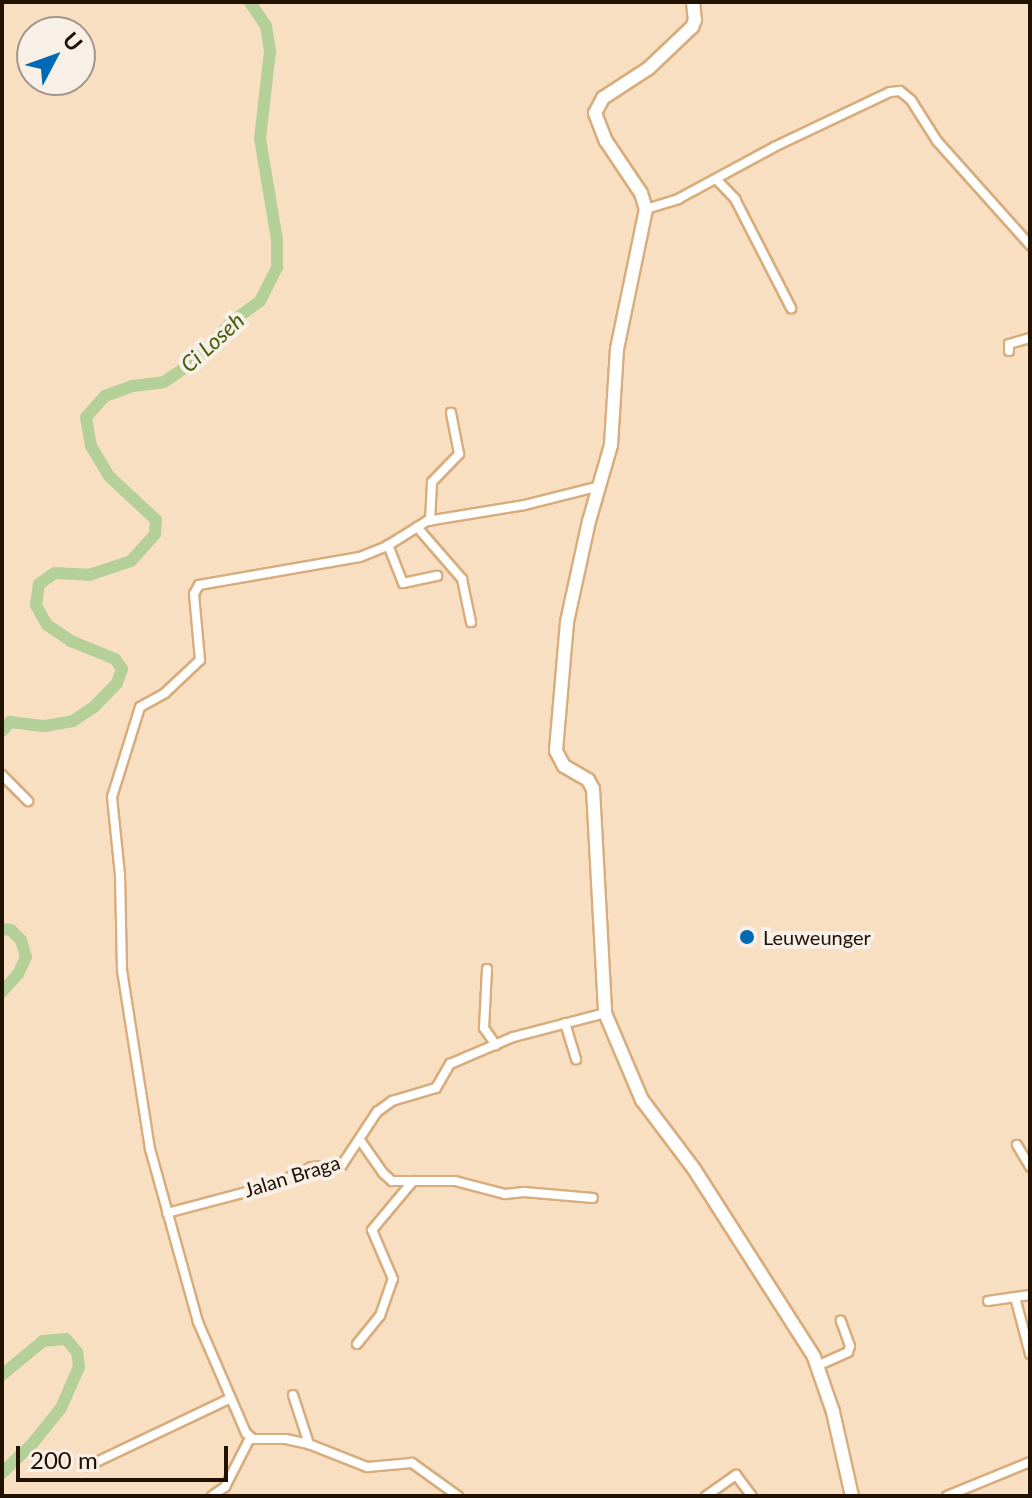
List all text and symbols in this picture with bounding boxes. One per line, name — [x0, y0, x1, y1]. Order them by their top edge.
north arrow — [16, 16, 96, 96]
text: U — [57, 26, 89, 56]
water label: Ci Loseh — [175, 307, 249, 377]
place label: Leuweunger — [763, 925, 871, 949]
marker: Leuweunger — [738, 928, 756, 946]
street label: Jalan Braga — [241, 1150, 343, 1202]
scale bar — [20, 1430, 232, 1480]
text: 200 m — [30, 1445, 98, 1474]

